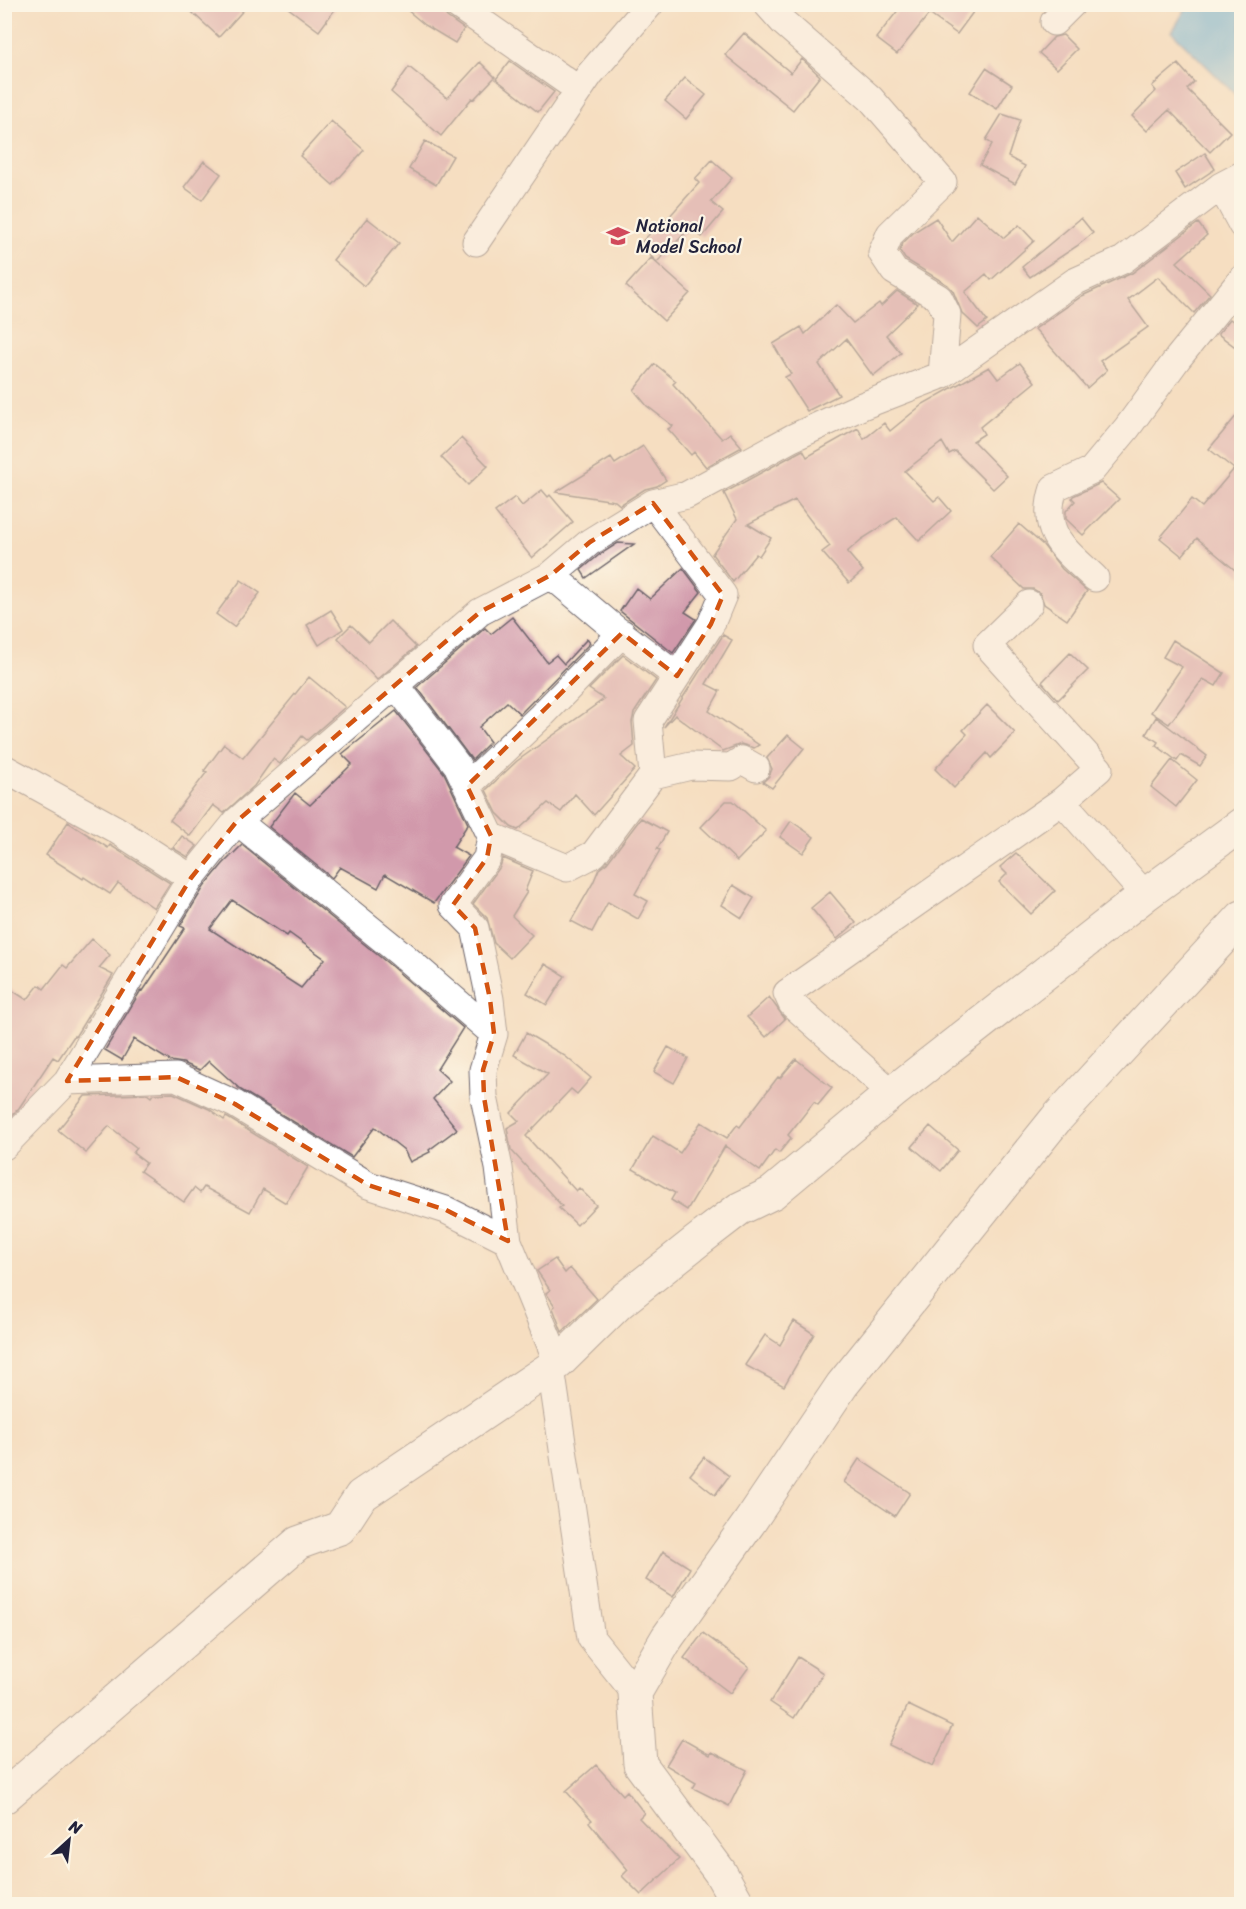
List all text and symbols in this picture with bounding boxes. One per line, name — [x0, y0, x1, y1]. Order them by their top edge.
place label: National Model School — [636, 210, 742, 263]
school or university icon: National Model School — [605, 223, 631, 249]
north arrow — [39, 1810, 99, 1870]
text: N — [63, 1811, 88, 1843]

